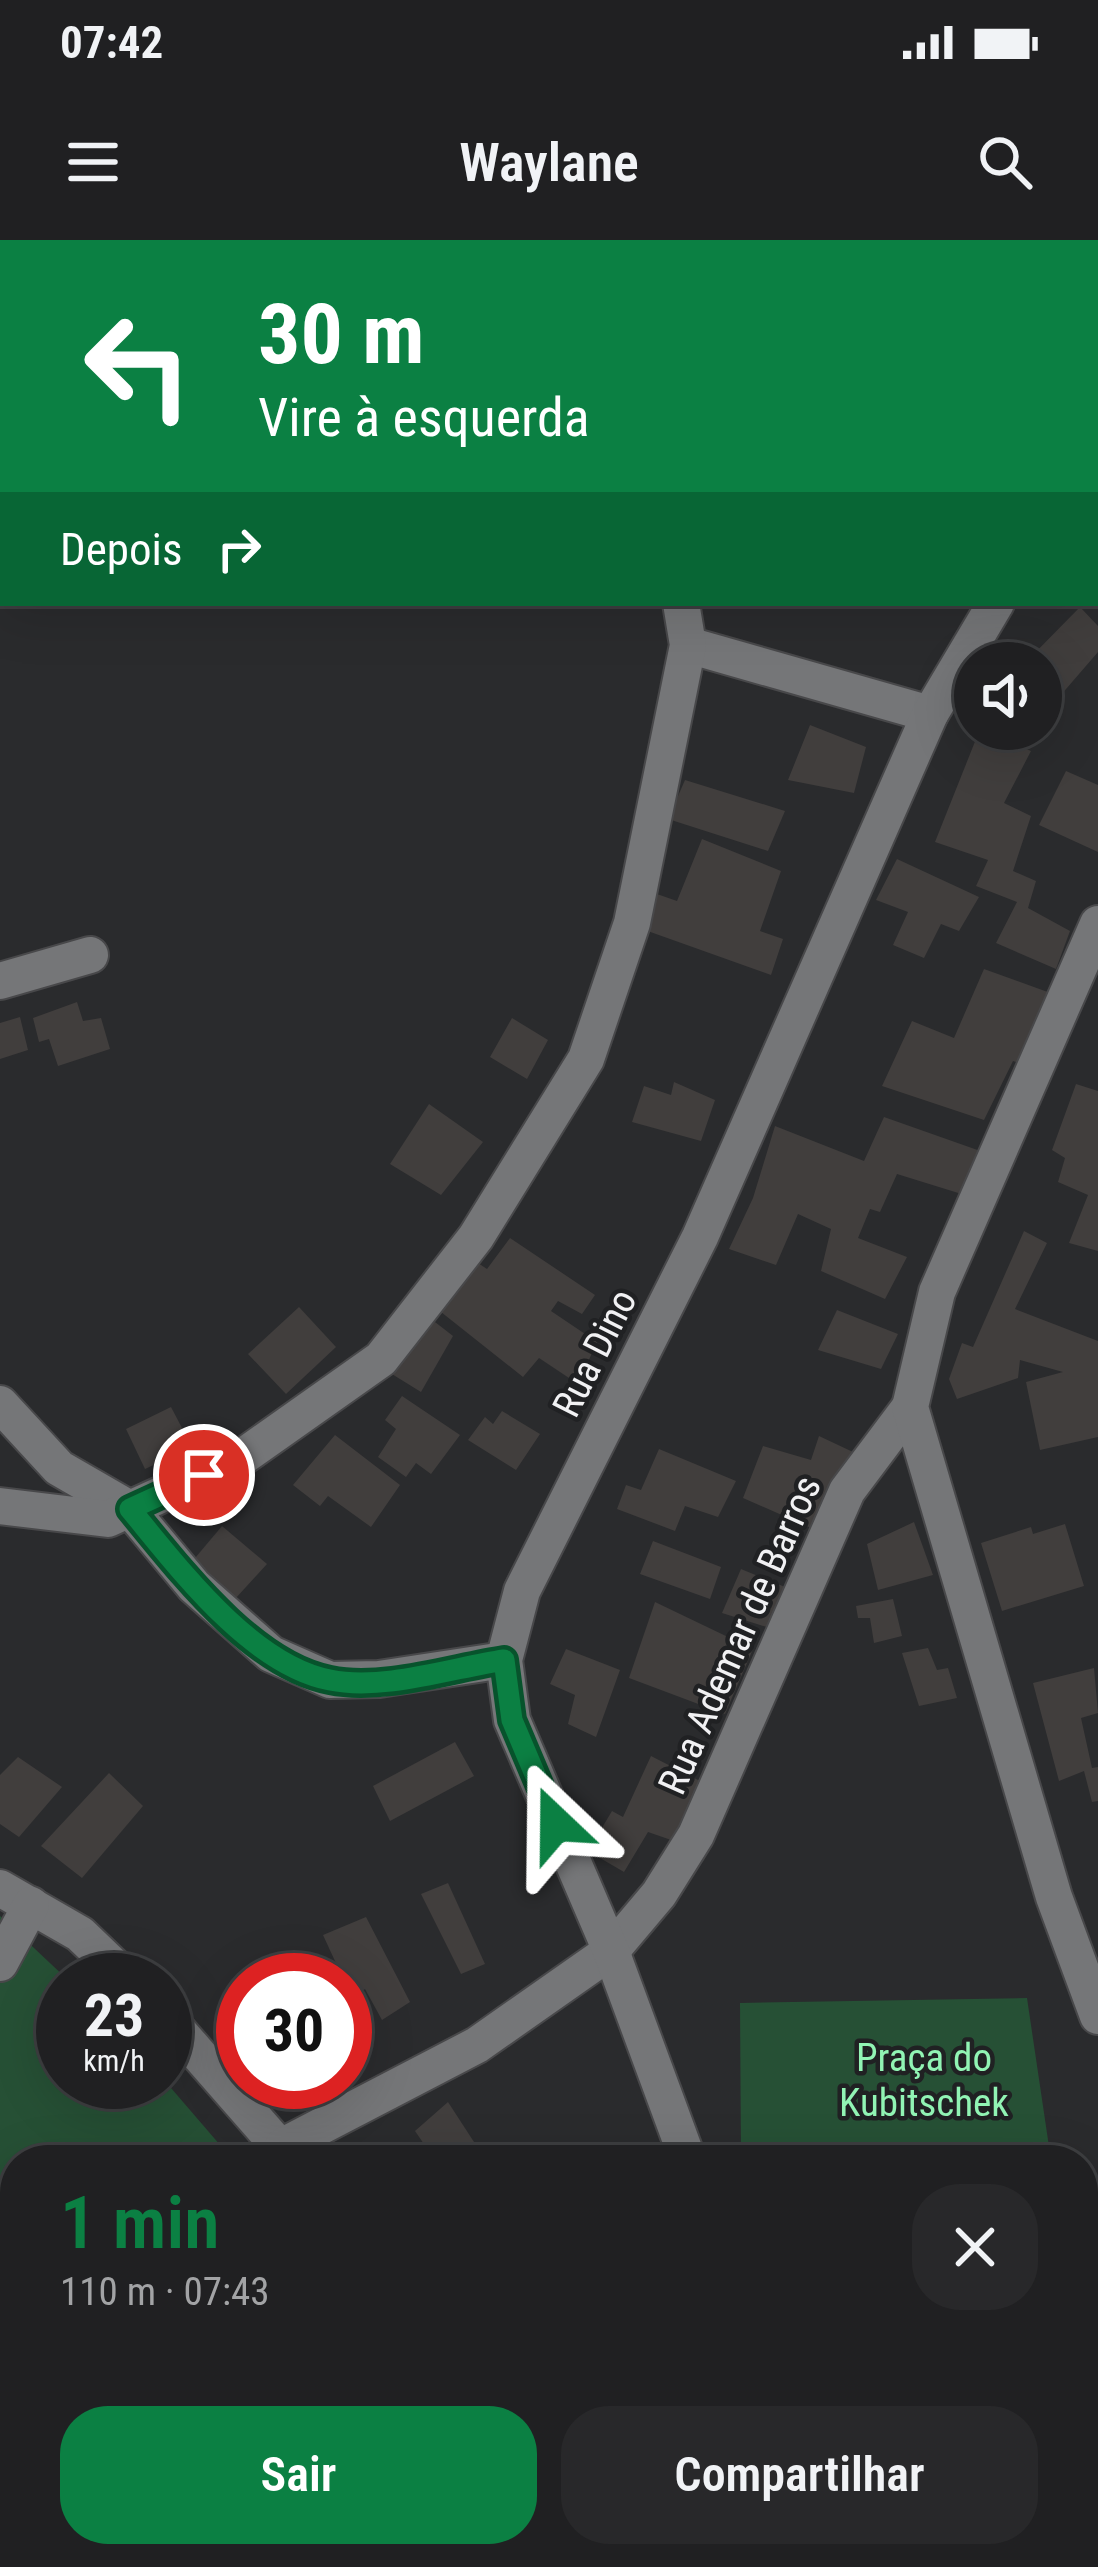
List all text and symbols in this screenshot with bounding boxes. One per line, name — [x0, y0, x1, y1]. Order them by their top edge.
text: 07:42 — [60, 16, 163, 69]
icon: menu — [60, 129, 126, 195]
icon: search — [972, 129, 1038, 195]
text: Waylane — [459, 131, 639, 194]
text: 30 m — [258, 285, 425, 384]
icon: left — [60, 288, 216, 444]
text: Vire à esquerda — [258, 386, 590, 449]
icon: right — [206, 516, 272, 582]
text: Depois — [60, 523, 182, 576]
map controls — [954, 642, 1062, 750]
button: sound — [954, 642, 1062, 750]
street label: Rua Dino — [543, 1282, 647, 1424]
pin — [153, 1424, 255, 1526]
icon: arrive — [171, 1442, 237, 1508]
street label: Rua Ademar de Barros — [649, 1469, 831, 1801]
position arrow — [493, 1761, 619, 1887]
speed limit sign: 30 — [216, 1953, 372, 2109]
text: 23 — [84, 1980, 144, 2051]
park label: Praça do Kubitschek — [839, 2035, 1009, 2126]
text: km/h — [83, 2043, 145, 2078]
text: 1 min — [60, 2181, 219, 2266]
button: close — [912, 2184, 1038, 2310]
text: 110 m · 07:43 — [60, 2269, 270, 2315]
button: Sair — [60, 2406, 537, 2544]
button: Compartilhar — [561, 2406, 1038, 2544]

